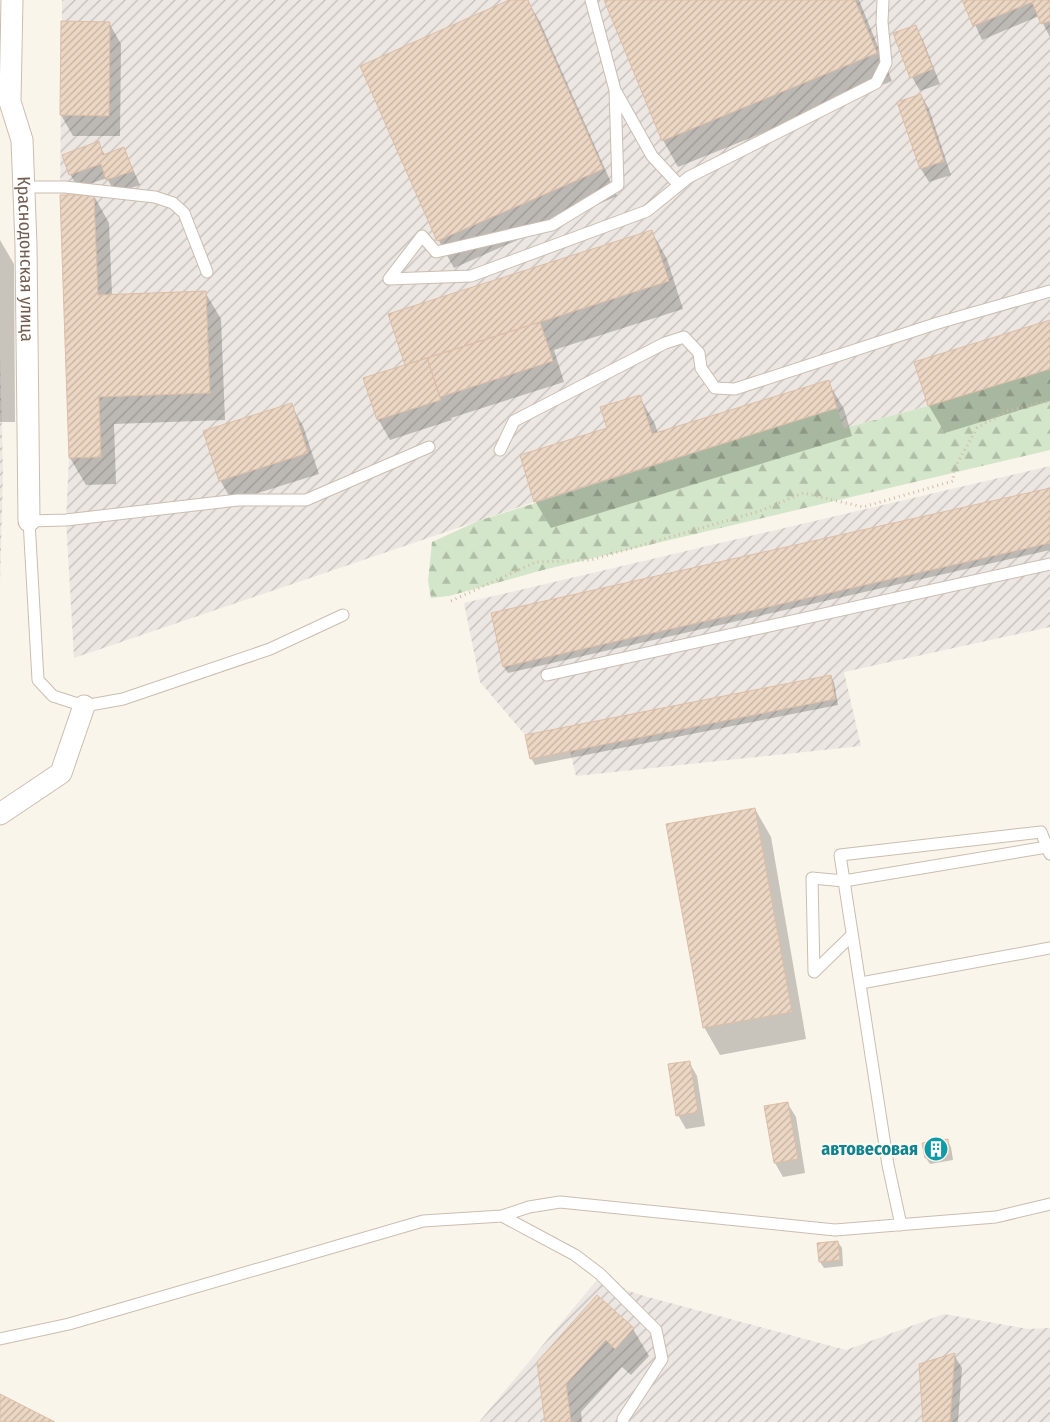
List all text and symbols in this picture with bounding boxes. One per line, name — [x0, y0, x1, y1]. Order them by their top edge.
street label: Краснодонская улица — [12, 176, 38, 342]
building icon: автовесовая — [923, 1136, 949, 1162]
place label: автовесовая — [821, 1138, 918, 1160]

